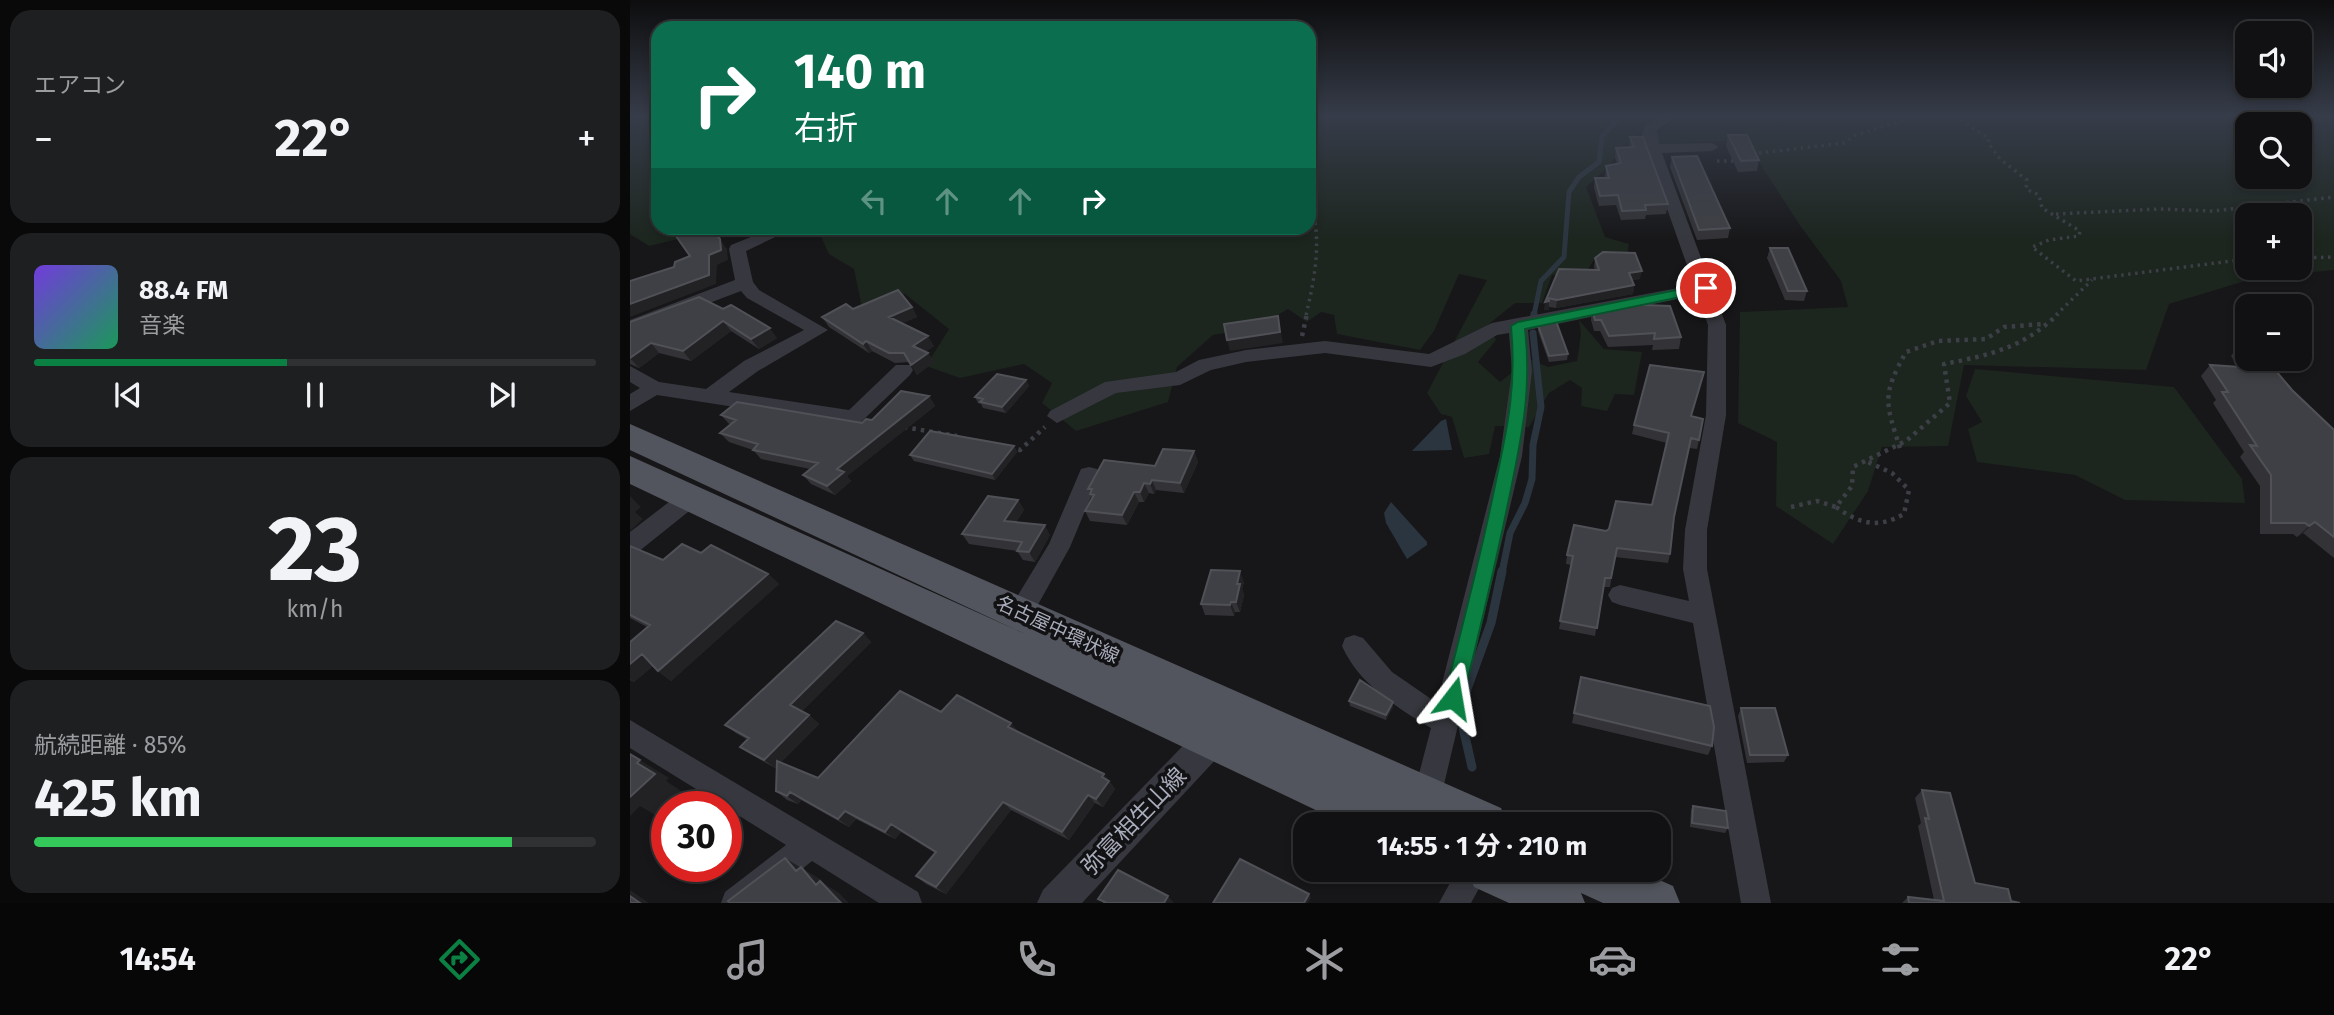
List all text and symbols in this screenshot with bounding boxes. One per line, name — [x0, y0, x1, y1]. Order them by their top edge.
map controls — [2235, 21, 2312, 371]
button: sound — [2235, 21, 2312, 98]
text: 140 m — [794, 42, 926, 101]
icon: right — [679, 49, 770, 140]
text: エアコン — [34, 71, 126, 99]
text: 22° — [275, 107, 355, 170]
text: 右折 — [794, 109, 858, 147]
button: search — [2235, 112, 2312, 189]
text: − — [34, 116, 53, 162]
text: + — [577, 116, 596, 162]
icon: left — [855, 182, 893, 220]
icon: ahead — [928, 182, 966, 220]
icon: ahead — [1001, 182, 1039, 220]
icon: right — [1074, 182, 1112, 220]
button: + — [2235, 203, 2312, 280]
pin — [1676, 258, 1736, 318]
icon: arrive — [1687, 269, 1725, 307]
text: 88.4 FM — [139, 275, 228, 306]
button: − — [2235, 294, 2312, 371]
text: 音楽 — [139, 311, 185, 339]
icon: previous — [109, 376, 147, 414]
icon: pause — [296, 376, 334, 414]
icon: next — [483, 376, 521, 414]
text: 23 — [268, 495, 362, 604]
street label: 名古屋中環状線 — [993, 591, 1123, 668]
text: km/h — [287, 595, 343, 623]
position arrow — [1416, 661, 1490, 735]
text: 航続距離 · 85% — [34, 731, 186, 759]
street label: 弥富相生山線 — [1076, 762, 1192, 880]
text: 425 km — [34, 767, 202, 830]
speed limit sign: 30 — [651, 791, 742, 882]
text: 14:55 · 1 分 · 210 m — [1377, 831, 1587, 862]
icon: directions — [435, 935, 484, 984]
icon: music — [723, 935, 772, 984]
icon: phone — [1012, 935, 1061, 984]
icon: climate — [1300, 935, 1349, 984]
icon: car — [1588, 935, 1637, 984]
icon: filters — [1876, 935, 1925, 984]
text: 14:54 — [120, 940, 196, 978]
text: 22° — [2165, 940, 2214, 978]

